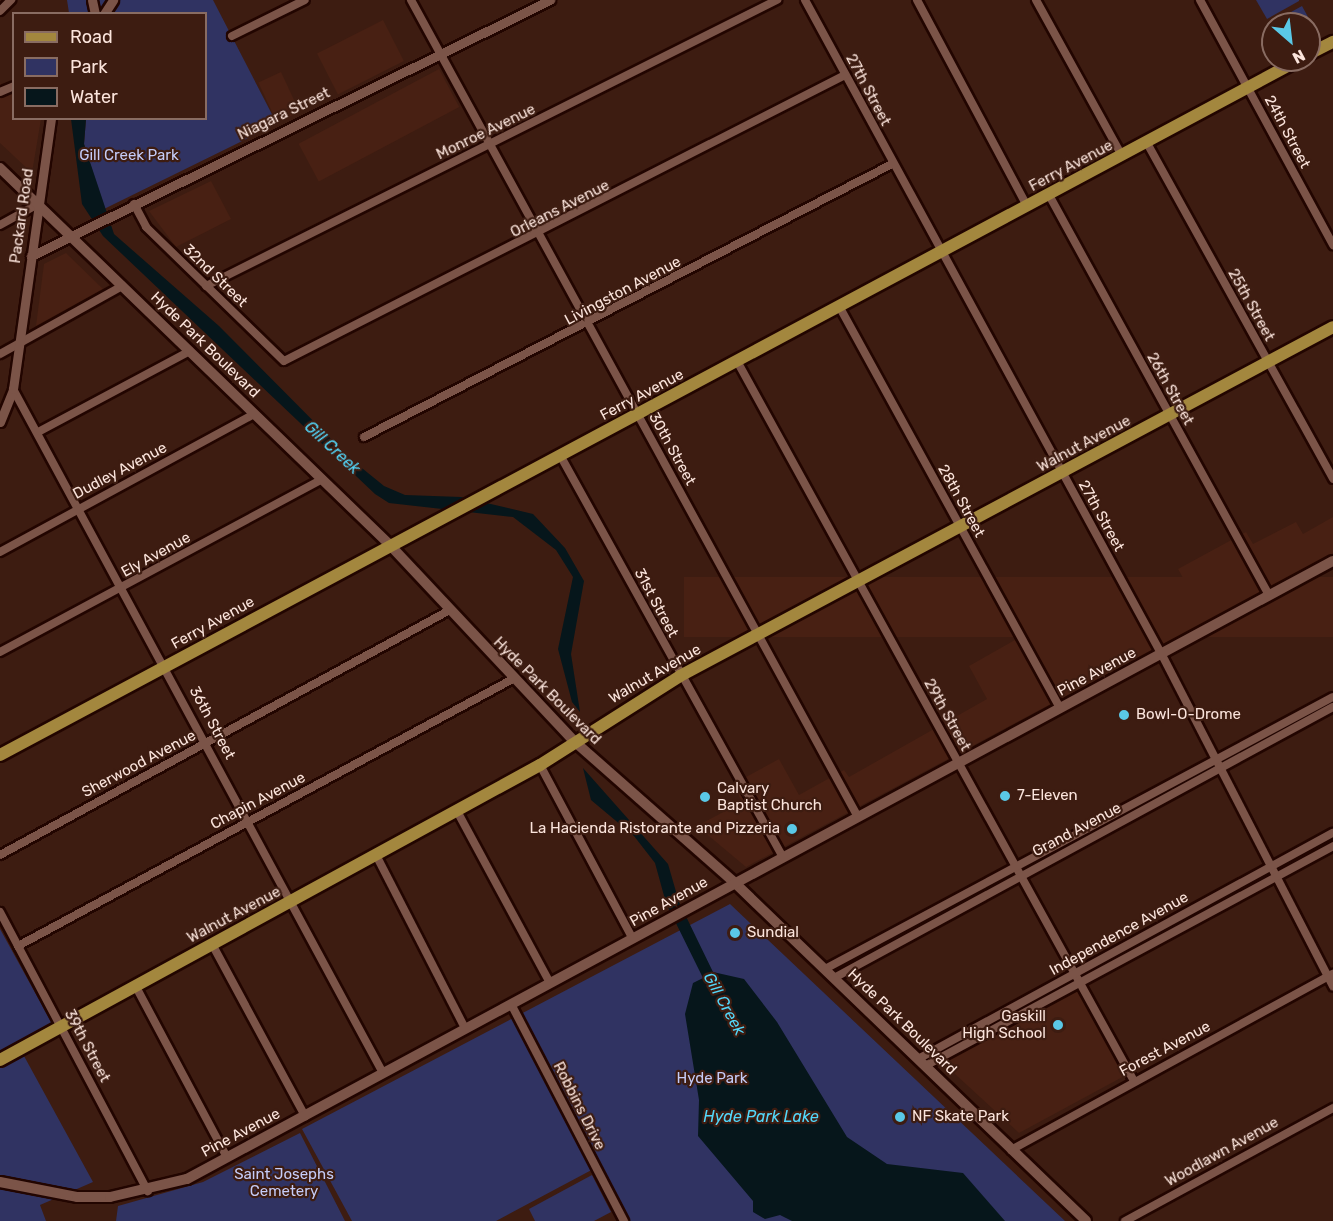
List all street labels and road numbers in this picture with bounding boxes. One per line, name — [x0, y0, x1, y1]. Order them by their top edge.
street label: 27th Street — [842, 51, 894, 129]
street label: Niagara Street — [235, 84, 333, 144]
street label: 24th Street — [1260, 92, 1314, 172]
street label: Monroe Avenue — [433, 100, 539, 164]
street label: Ferry Avenue — [1026, 136, 1116, 196]
street label: Packard Road — [6, 167, 38, 265]
street label: Orleans Avenue — [507, 176, 613, 242]
street label: 32nd Street — [179, 241, 251, 311]
street label: Livingston Avenue — [562, 253, 684, 329]
street label: 25th Street — [1224, 266, 1278, 344]
street label: Hyde Park Boulevard — [147, 288, 263, 402]
street label: 26th Street — [1143, 350, 1197, 428]
street label: Ferry Avenue — [597, 365, 687, 425]
street label: 30th Street — [645, 409, 699, 489]
street label: Walnut Avenue — [1034, 412, 1134, 476]
street label: Dudley Avenue — [70, 439, 170, 503]
street label: 28th Street — [934, 461, 988, 541]
street label: 27th Street — [1074, 477, 1128, 555]
street label: Ely Avenue — [118, 528, 194, 582]
street label: 31st Street — [630, 565, 682, 641]
street label: Ferry Avenue — [168, 593, 258, 653]
street label: Hyde Park Boulevard — [489, 633, 605, 749]
street label: Walnut Avenue — [606, 640, 704, 708]
street label: Pine Avenue — [1054, 644, 1140, 700]
street label: 29th Street — [920, 676, 974, 754]
street label: 36th Street — [185, 683, 239, 763]
street label: Sherwood Avenue — [79, 726, 199, 802]
street label: Chapin Avenue — [207, 768, 309, 834]
street label: Grand Avenue — [1029, 799, 1125, 861]
street label: Pine Avenue — [627, 873, 711, 931]
street label: Walnut Avenue — [184, 883, 284, 947]
street label: Independence Avenue — [1046, 888, 1192, 980]
street label: Hyde Park Boulevard — [844, 965, 960, 1079]
street label: 39th Street — [60, 1006, 114, 1086]
street label: Forest Avenue — [1116, 1017, 1214, 1081]
street label: Robbins Drive — [549, 1059, 609, 1153]
street label: Pine Avenue — [198, 1105, 284, 1161]
street label: Woodlawn Avenue — [1162, 1113, 1282, 1191]

